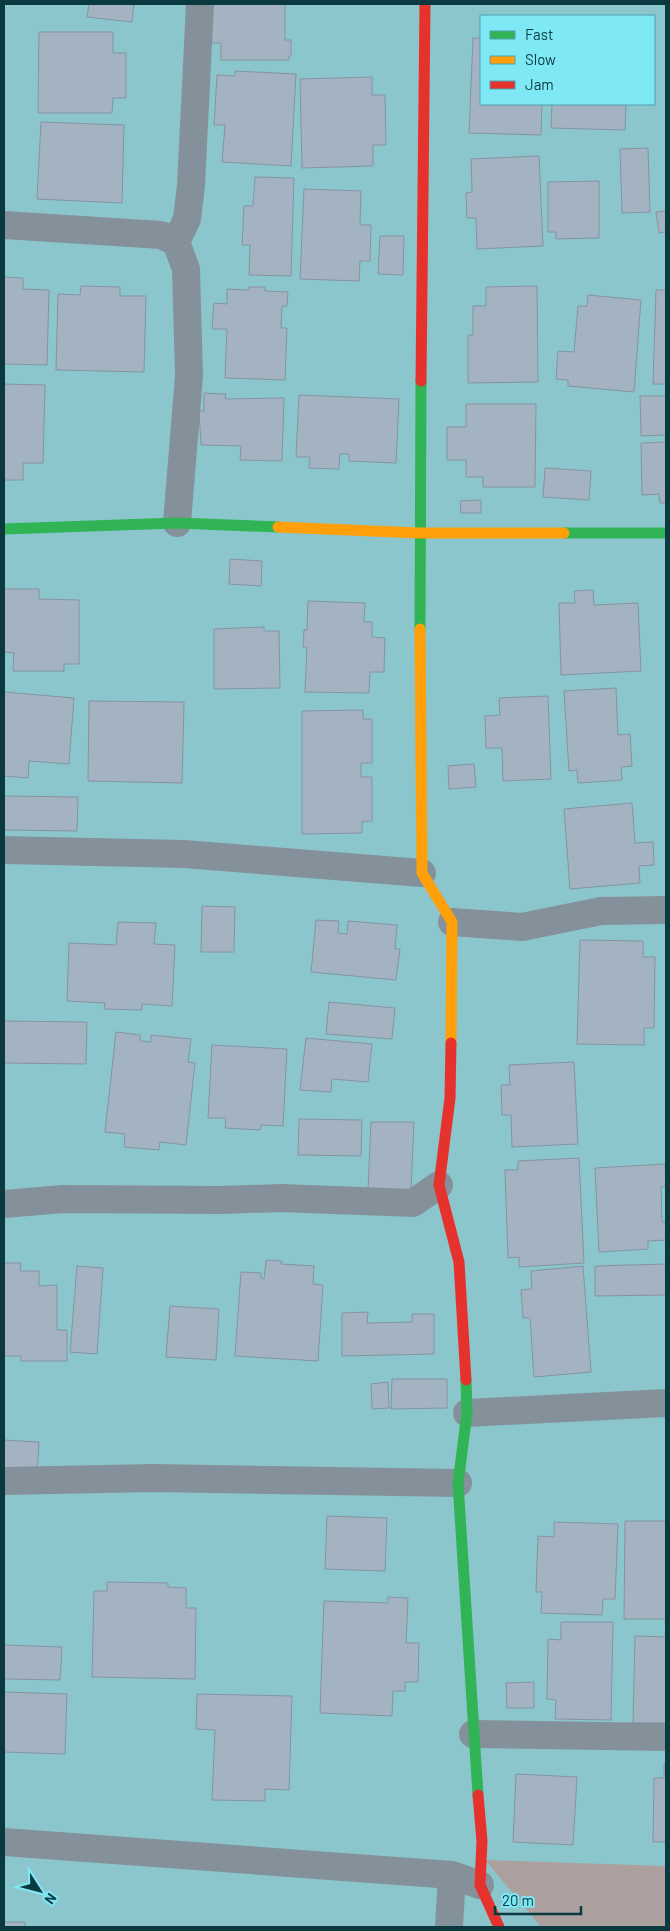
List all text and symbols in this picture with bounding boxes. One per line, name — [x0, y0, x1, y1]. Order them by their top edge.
legend — [480, 15, 655, 105]
text: Fast — [525, 25, 553, 43]
text: Slow — [525, 50, 556, 68]
text: Jam — [525, 75, 554, 93]
north arrow — [15, 1866, 65, 1916]
scale bar — [495, 1884, 581, 1916]
text: N — [41, 1890, 61, 1908]
text: 20 m — [502, 1891, 534, 1909]

